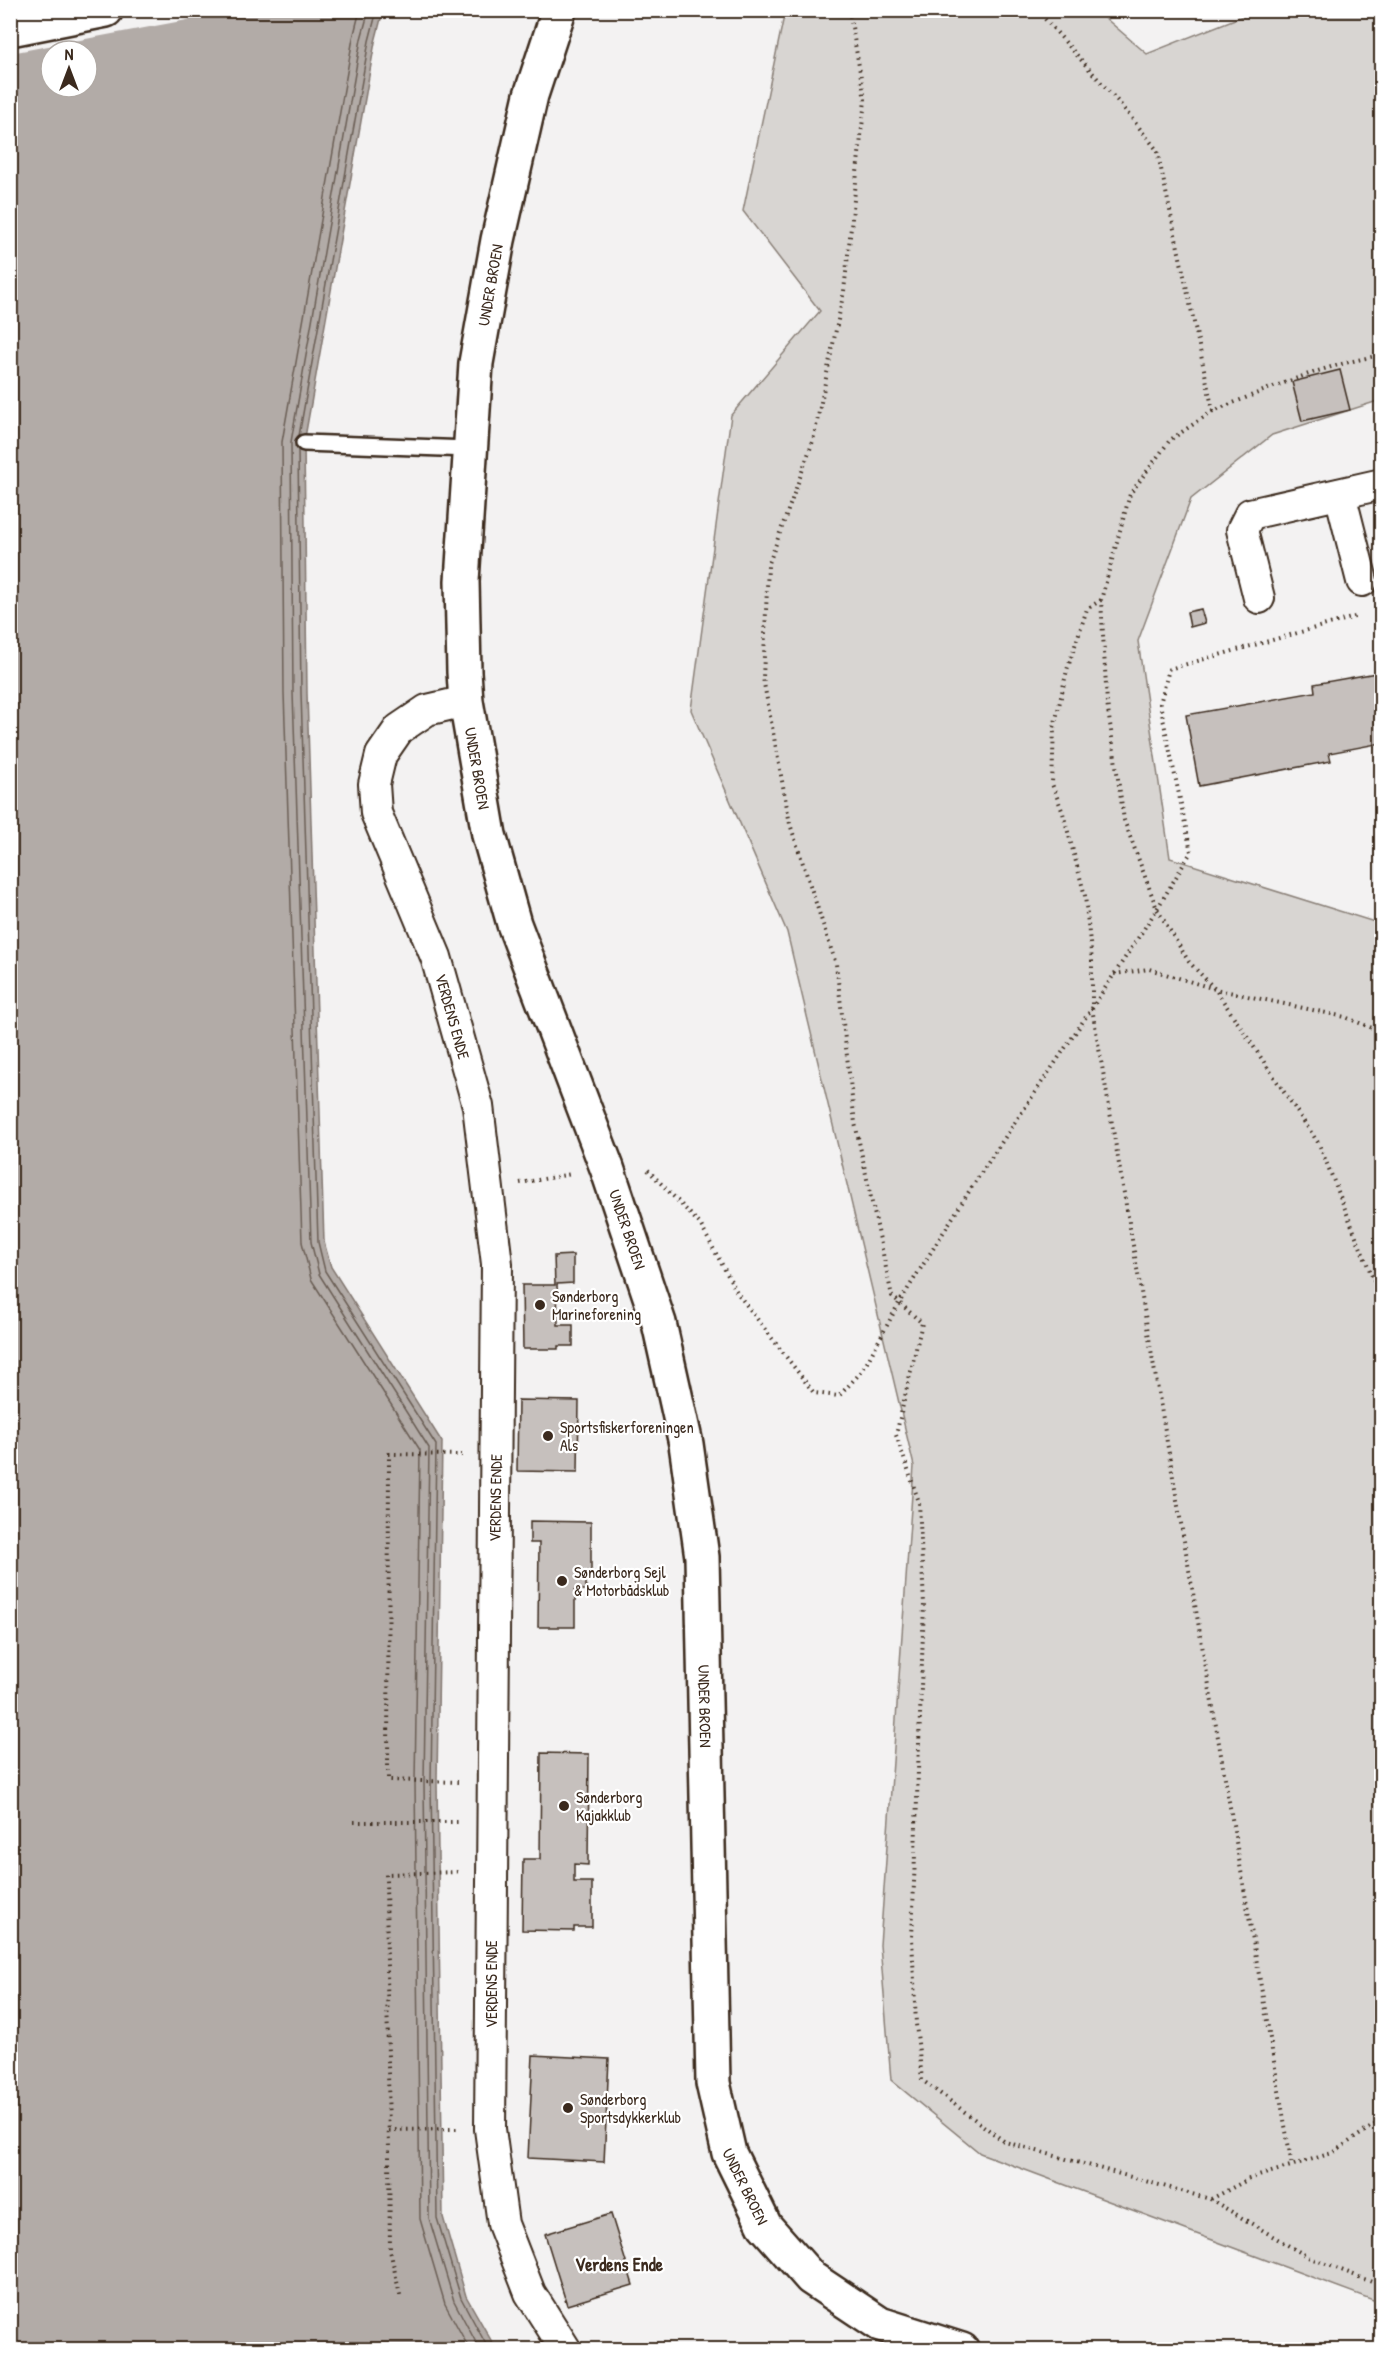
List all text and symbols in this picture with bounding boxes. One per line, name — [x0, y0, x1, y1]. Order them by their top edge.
north arrow — [39, 39, 99, 99]
text: N — [65, 43, 74, 65]
street label: UNDER BROEN — [472, 242, 508, 328]
street label: UNDER BROEN — [460, 726, 495, 811]
street label: VERDENS ENDE — [430, 971, 475, 1062]
street label: UNDER BROEN — [604, 1187, 651, 1272]
place label: Sønderborg Marineforening — [552, 1285, 641, 1325]
marker: Sønderborg Marineforening — [533, 1298, 547, 1312]
place label: Sportsfiskerforeningen Als — [560, 1416, 694, 1456]
marker: Sportsfiskerforeningen Als — [541, 1429, 555, 1443]
street label: VERDENS ENDE — [483, 1454, 507, 1542]
place label: Sønderborg Sejl & Motorbådsklub — [574, 1561, 669, 1601]
marker: Sønderborg Sejl & Motorbådsklub — [555, 1574, 569, 1588]
street label: UNDER BROEN — [693, 1665, 717, 1748]
place label: Sønderborg Kajakklub — [576, 1786, 642, 1826]
marker: Sønderborg Kajakklub — [557, 1799, 571, 1813]
street label: VERDENS ENDE — [480, 1940, 502, 2028]
place label: Sønderborg Sportsdykkerklub — [580, 2088, 681, 2128]
marker: Sønderborg Sportsdykkerklub — [561, 2101, 575, 2115]
street label: UNDER BROEN — [717, 2144, 774, 2228]
district label: Verdens Ende — [575, 2252, 664, 2277]

